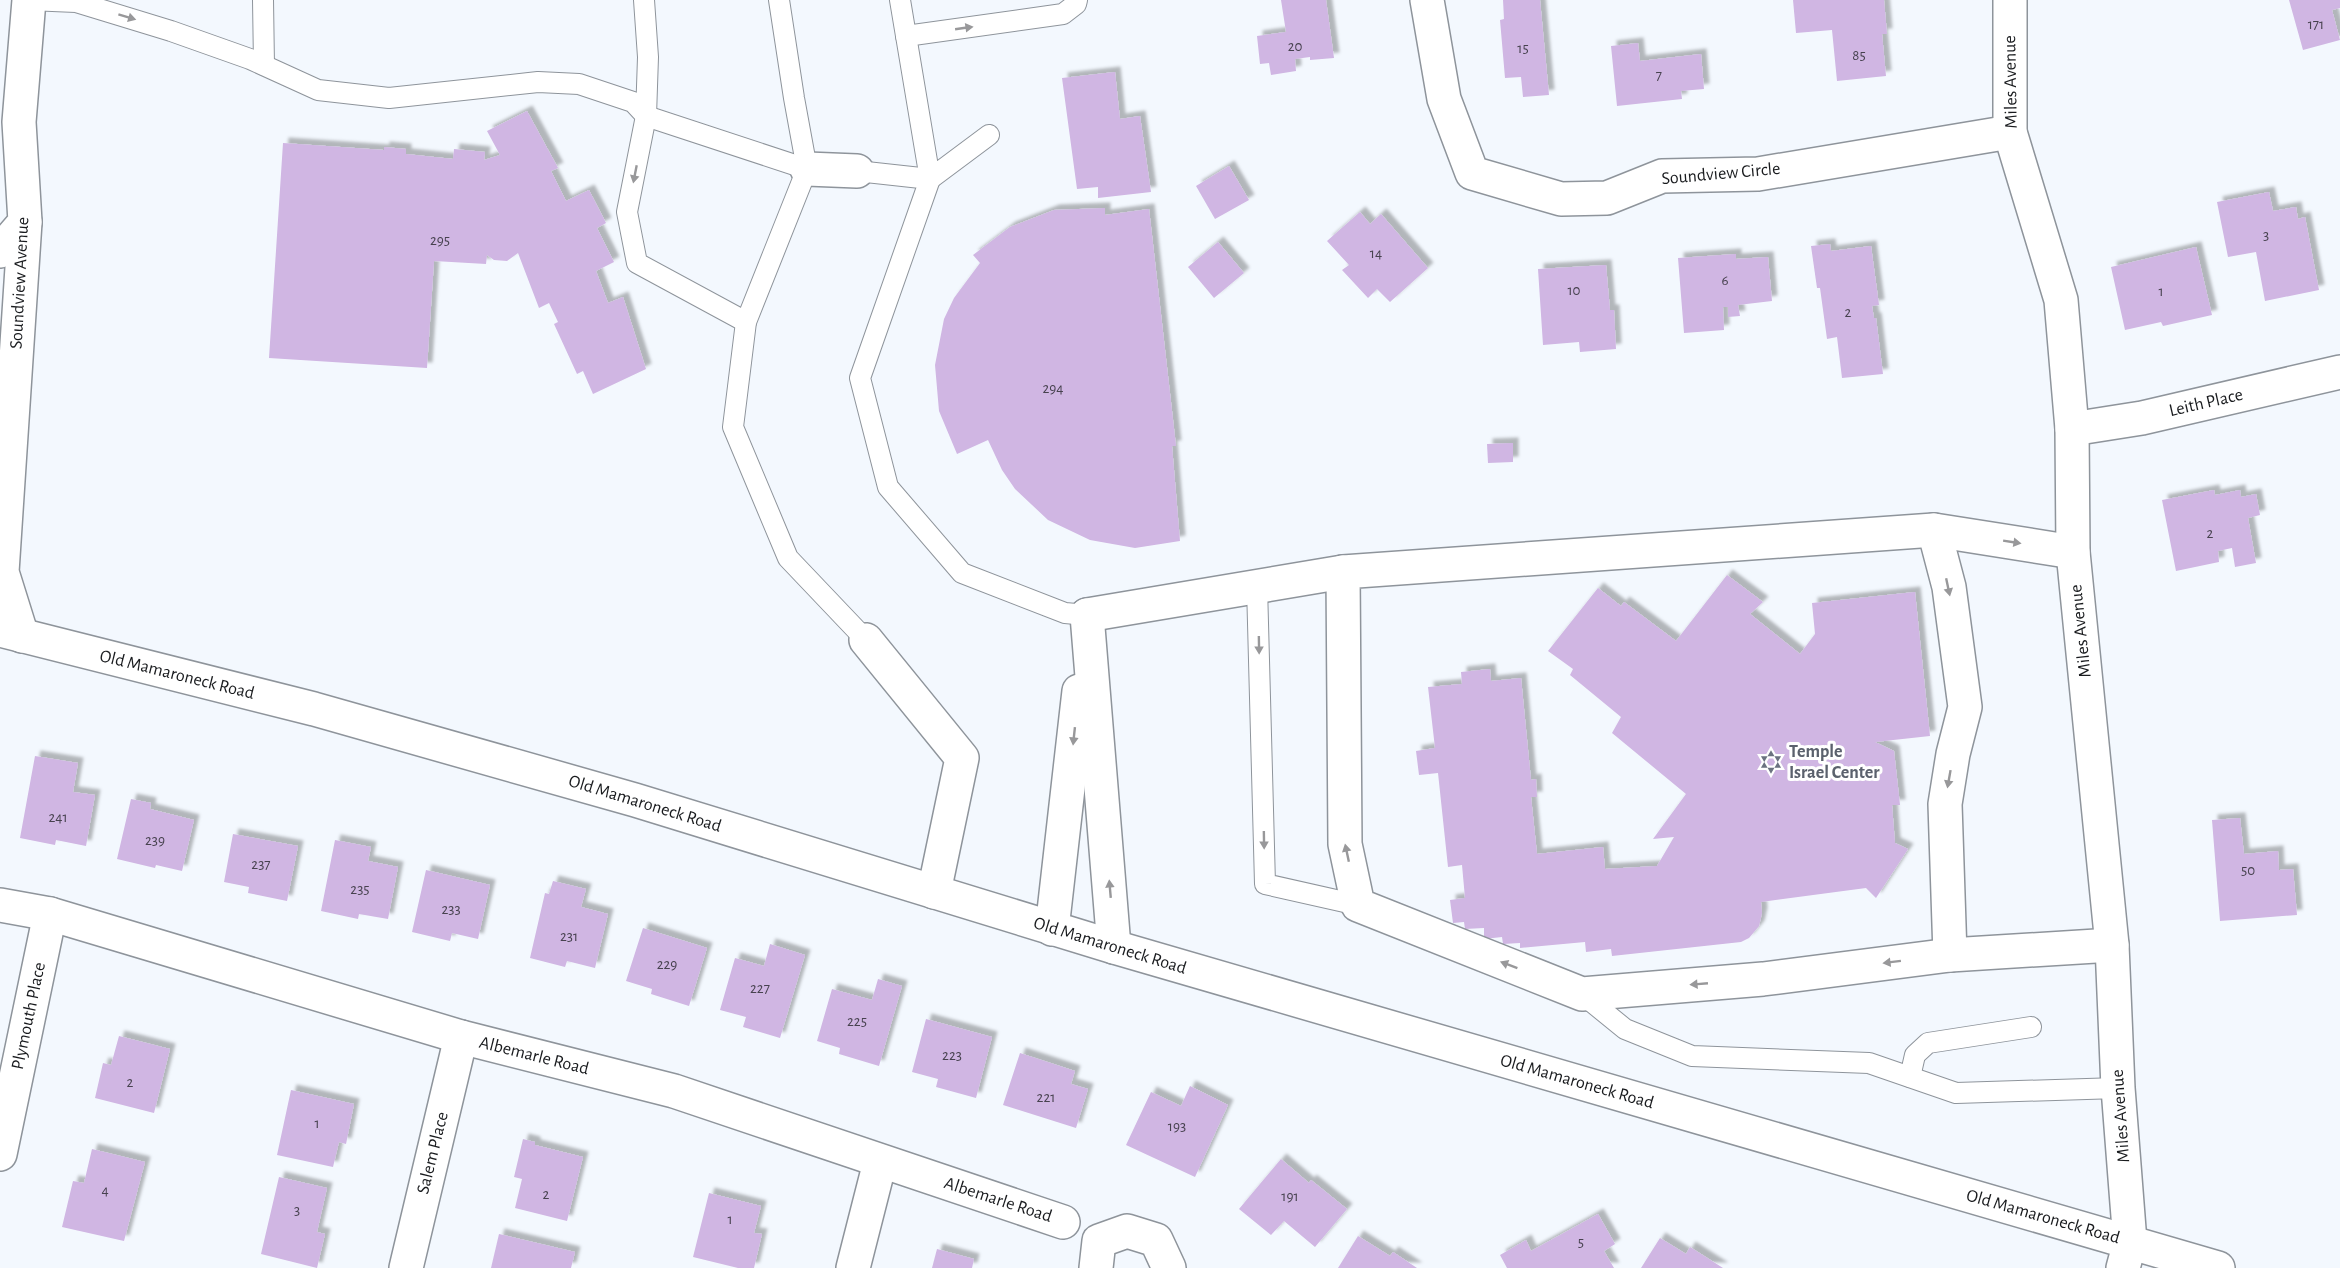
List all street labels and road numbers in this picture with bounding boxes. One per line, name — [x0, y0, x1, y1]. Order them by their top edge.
street label: Miles Avenue — [2001, 35, 2021, 129]
street label: Soundview Circle — [1661, 160, 1781, 188]
street label: Soundview Avenue — [8, 216, 32, 350]
street label: Leith Place — [2167, 386, 2245, 420]
street label: Miles Avenue — [2067, 584, 2095, 678]
street label: Old Mamaroneck Road — [98, 647, 256, 703]
street label: Old Mamaroneck Road — [566, 772, 724, 836]
street label: Old Mamaroneck Road — [1031, 914, 1189, 978]
street label: Plymouth Place — [9, 961, 49, 1071]
street label: Albemarle Road — [477, 1034, 591, 1078]
street label: Old Mamaroneck Road — [1498, 1051, 1656, 1113]
street label: Miles Avenue — [2109, 1069, 2133, 1163]
street label: Salem Place — [414, 1110, 452, 1196]
street label: Albemarle Road — [942, 1174, 1054, 1226]
street label: Old Mamaroneck Road — [1964, 1186, 2122, 1248]

